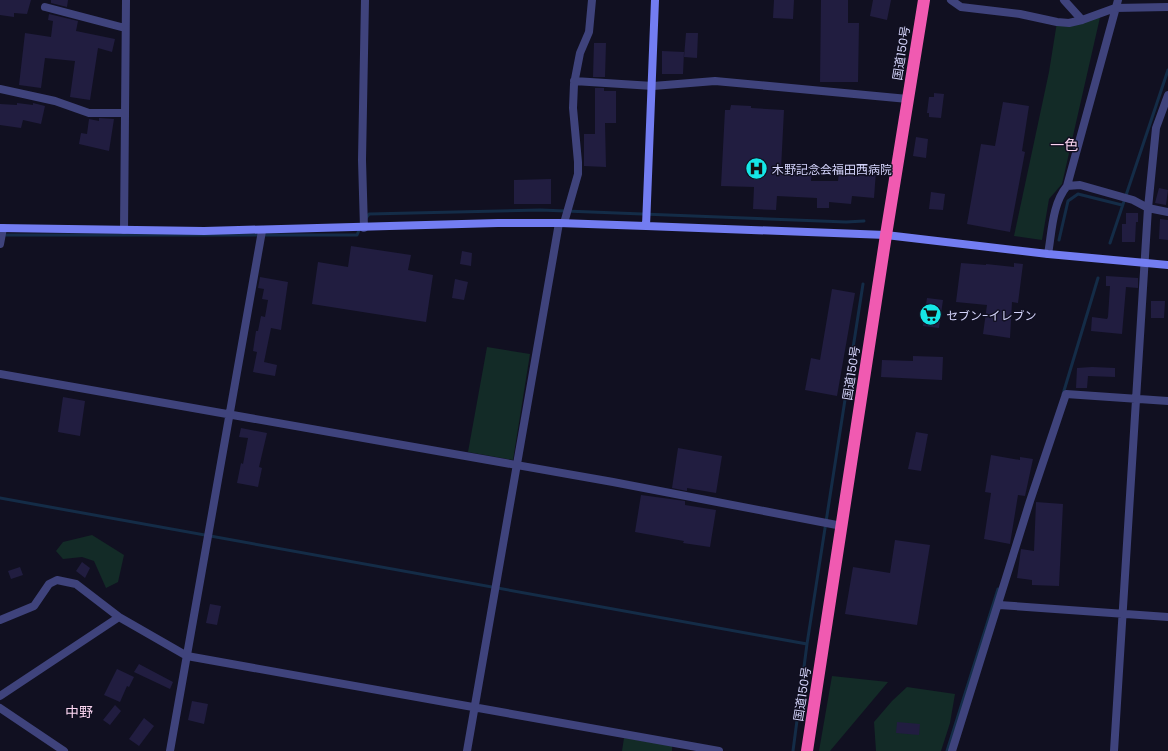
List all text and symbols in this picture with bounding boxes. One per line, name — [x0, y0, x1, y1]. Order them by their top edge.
street label: 国道150号 — [888, 25, 914, 81]
district label: 一色 — [1050, 135, 1078, 155]
hospital icon: 木野記念会福田西病院 — [743, 156, 769, 182]
place label: 木野記念会福田西病院 — [772, 161, 892, 178]
supermarket icon: セブン-イレブン — [918, 302, 944, 328]
place label: セブン-イレブン — [946, 307, 1037, 324]
street label: 国道150号 — [838, 345, 864, 401]
street label: 国道150号 — [789, 666, 815, 722]
district label: 中野 — [65, 702, 93, 722]

